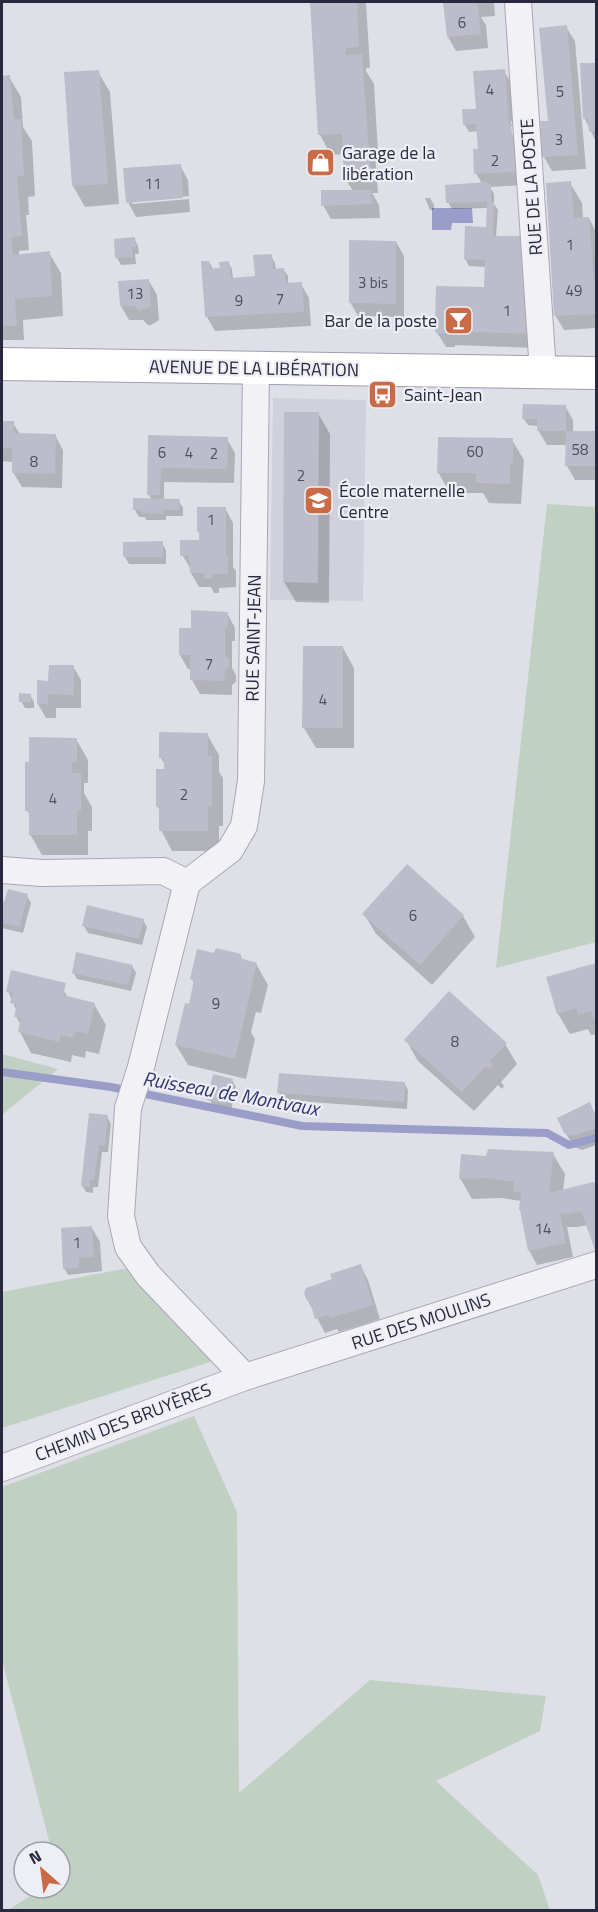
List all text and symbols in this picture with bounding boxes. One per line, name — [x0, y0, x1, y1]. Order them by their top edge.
house number: 6 — [458, 11, 466, 34]
house number: 4 — [486, 78, 494, 101]
house number: 5 — [556, 80, 564, 103]
street label: RUE DE LA POSTE — [513, 118, 549, 256]
house number: 3 — [555, 128, 563, 151]
place label: Garage de la libération — [342, 139, 435, 187]
shop icon: Garage de la libération — [305, 146, 337, 178]
house number: 2 — [491, 149, 499, 172]
house number: 11 — [145, 172, 161, 195]
house number: 1 — [566, 233, 574, 256]
house number: 3 bis — [358, 271, 388, 294]
house number: 49 — [566, 279, 582, 302]
house number: 13 — [127, 282, 143, 305]
house number: 7 — [276, 287, 284, 310]
house number: 9 — [235, 289, 243, 312]
house number: 1 — [503, 299, 511, 322]
bar icon: Bar de la poste — [442, 304, 474, 336]
place label: Bar de la poste — [324, 307, 437, 334]
street label: AVENUE DE LA LIBÉRATION — [149, 353, 359, 383]
bus stop icon: Saint-Jean — [367, 378, 399, 410]
place label: Saint-Jean — [404, 381, 482, 408]
house number: 58 — [572, 438, 588, 461]
house number: 60 — [467, 440, 483, 463]
house number: 6 — [158, 441, 166, 464]
house number: 4 — [185, 441, 193, 464]
house number: 2 — [210, 442, 218, 465]
house number: 8 — [30, 450, 38, 473]
house number: 2 — [297, 464, 305, 487]
place label: École maternelle Centre — [339, 477, 465, 525]
school or university icon: École maternelle Centre — [302, 484, 334, 516]
house number: 1 — [207, 508, 215, 531]
street label: RUE SAINT-JEAN — [238, 574, 268, 702]
house number: 7 — [205, 652, 213, 675]
house number: 4 — [319, 688, 327, 711]
house number: 2 — [180, 783, 188, 806]
house number: 4 — [49, 787, 57, 810]
house number: 6 — [409, 904, 417, 927]
house number: 9 — [212, 992, 220, 1015]
house number: 8 — [451, 1030, 459, 1053]
water label: Ruisseau de Montvaux — [140, 1062, 324, 1124]
house number: 14 — [535, 1217, 551, 1240]
house number: 1 — [73, 1231, 81, 1254]
street label: RUE DES MOULINS — [348, 1286, 494, 1356]
street label: CHEMIN DES BRUYÈRES — [31, 1376, 215, 1468]
north arrow — [12, 1840, 72, 1900]
text: N — [24, 1844, 45, 1870]

